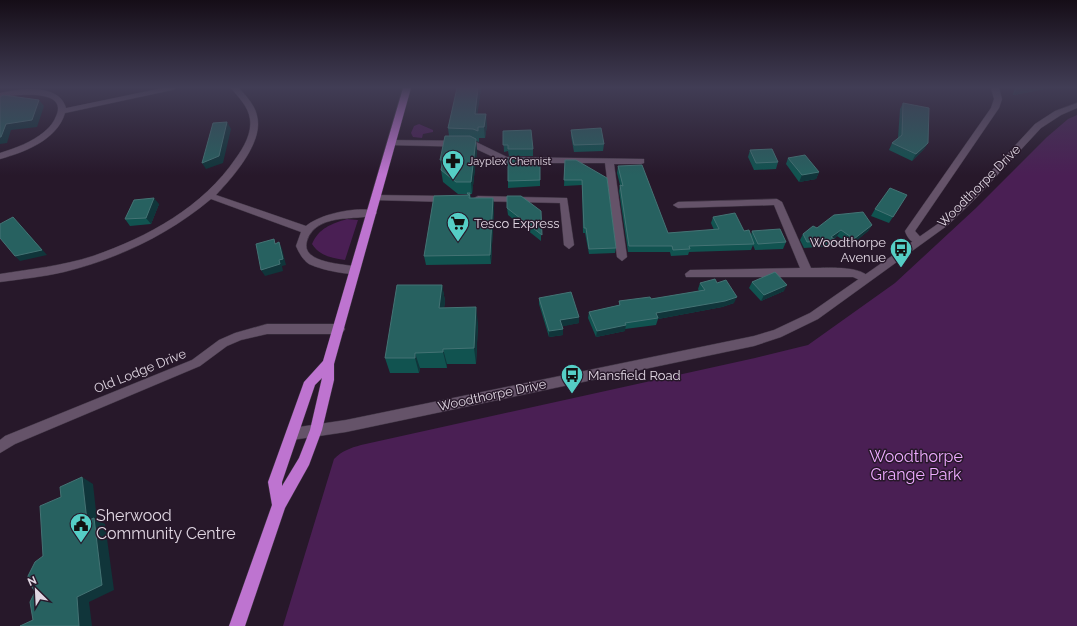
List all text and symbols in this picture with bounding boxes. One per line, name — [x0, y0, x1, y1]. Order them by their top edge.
street label: Woodthorpe Drive — [935, 141, 1024, 230]
pharmacy icon: Jayplex Chemist — [440, 148, 466, 181]
place label: Jayplex Chemist — [468, 155, 552, 168]
supermarket icon: Tesco Express — [445, 210, 471, 243]
place label: Tesco Express — [474, 216, 560, 231]
place label: Woodthorpe Avenue — [810, 235, 886, 265]
bus stop icon: Woodthorpe Avenue — [888, 236, 914, 269]
street label: Old Lodge Drive — [92, 346, 189, 396]
bus stop icon: Mansfield Road — [559, 362, 585, 395]
place label: Mansfield Road — [588, 368, 681, 383]
street label: Woodthorpe Drive — [436, 376, 548, 414]
park label: Woodthorpe Grange Park — [869, 447, 963, 484]
place label: Sherwood Community Centre — [96, 506, 236, 543]
public building icon: Sherwood Community Centre — [68, 511, 94, 544]
north arrow — [16, 570, 56, 610]
text: N — [26, 574, 39, 589]

